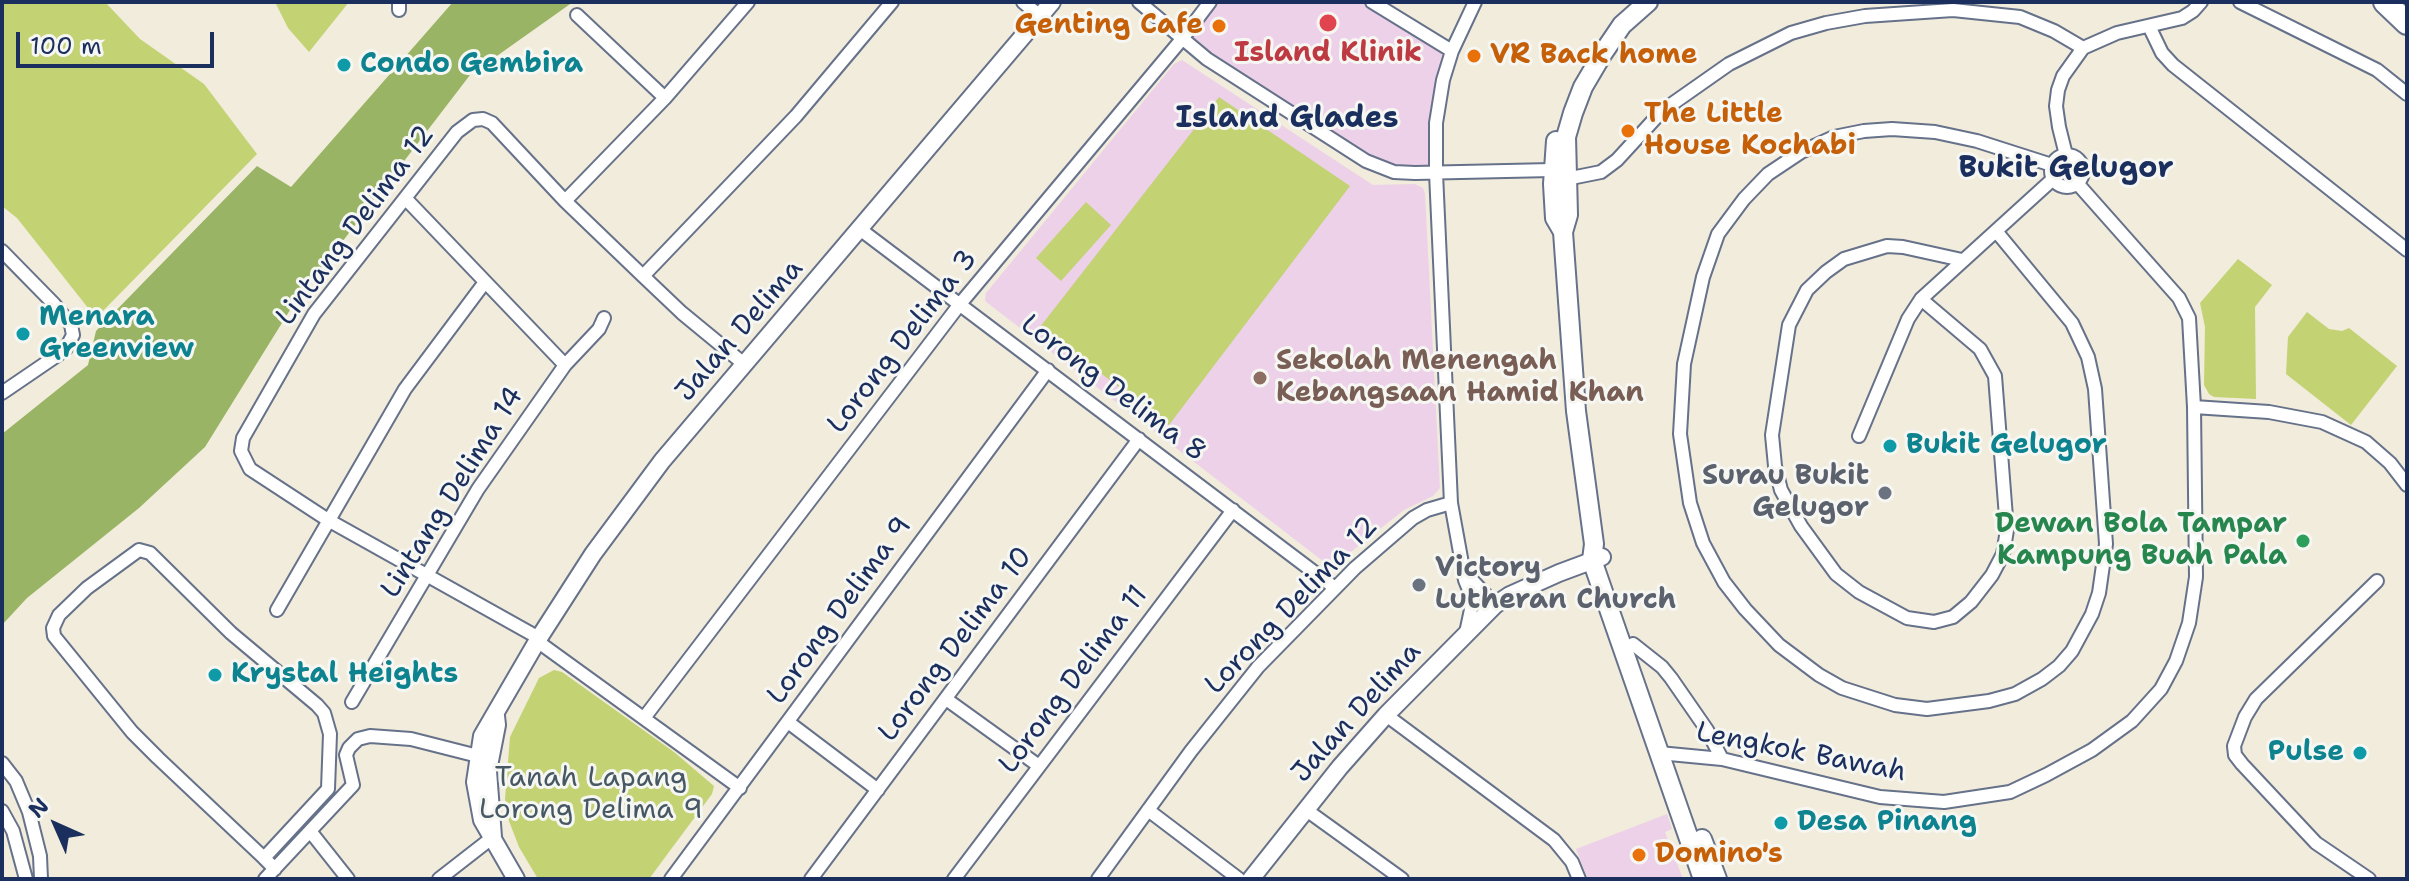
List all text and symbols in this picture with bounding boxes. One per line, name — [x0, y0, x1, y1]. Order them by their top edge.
place label: Genting Cafe — [1014, 9, 1203, 43]
marker: Island Klinik — [1317, 12, 1339, 34]
scale bar — [20, 16, 218, 66]
marker: Genting Cafe — [1210, 17, 1228, 35]
text: 100 m — [30, 30, 102, 62]
place label: Island Klinik — [1234, 37, 1422, 71]
place label: VR Back home — [1490, 39, 1698, 73]
marker: VR Back home — [1465, 47, 1483, 65]
place label: Condo Gembira — [360, 48, 583, 82]
marker: Condo Gembira — [335, 56, 353, 74]
place label: The Little House Kochabi — [1644, 98, 1856, 164]
district label: Island Glades — [1175, 101, 1399, 137]
street label: Lintang Delima 12 — [270, 119, 442, 333]
marker: The Little House Kochabi — [1619, 122, 1637, 140]
district label: Bukit Gelugor — [1958, 151, 2174, 187]
street label: Lorong Delima 3 — [821, 243, 985, 441]
street label: Jalan Delima — [669, 253, 811, 409]
place label: Menara Greenview — [39, 301, 194, 367]
street label: Lorong Delima 8 — [1014, 308, 1212, 470]
marker: Menara Greenview — [14, 325, 32, 343]
place label: Sekolah Menengah Kebangsaan Hamid Khan — [1276, 345, 1644, 411]
marker: Sekolah Menengah Kebangsaan Hamid Khan — [1251, 369, 1269, 387]
street label: Lintang Delima 14 — [375, 381, 531, 605]
place label: Bukit Gelugor — [1906, 429, 2107, 463]
marker: Bukit Gelugor — [1881, 437, 1899, 455]
place label: Surau Bukit Gelugor — [1702, 460, 1869, 526]
marker: Surau Bukit Gelugor — [1876, 484, 1894, 502]
place label: Dewan Bola Tampar Kampung Buah Pala — [1995, 508, 2287, 574]
street label: Lorong Delima 12 — [1199, 510, 1385, 702]
street label: Lorong Delima 9 — [761, 511, 919, 711]
marker: Dewan Bola Tampar Kampung Buah Pala — [2294, 532, 2312, 550]
street label: Lorong Delima 10 — [872, 541, 1040, 749]
place label: Victory Lutheran Church — [1435, 552, 1676, 618]
marker: Victory Lutheran Church — [1410, 576, 1428, 594]
street label: Lorong Delima 11 — [992, 579, 1156, 781]
street label: Jalan Delima — [1285, 636, 1429, 790]
place label: Krystal Heights — [231, 658, 458, 692]
marker: Krystal Heights — [206, 666, 224, 684]
street label: Lengkok Bawah — [1693, 716, 1909, 790]
place label: Pulse — [2268, 736, 2344, 770]
marker: Pulse — [2351, 744, 2369, 762]
park label: Tanah Lapang Lorong Delima 9 — [479, 762, 703, 828]
north arrow — [16, 785, 96, 865]
text: N — [22, 791, 55, 824]
place label: Desa Pinang — [1797, 806, 1977, 840]
marker: Desa Pinang — [1772, 814, 1790, 832]
place label: Domino's — [1655, 838, 1783, 872]
marker: Domino's — [1630, 846, 1648, 864]

